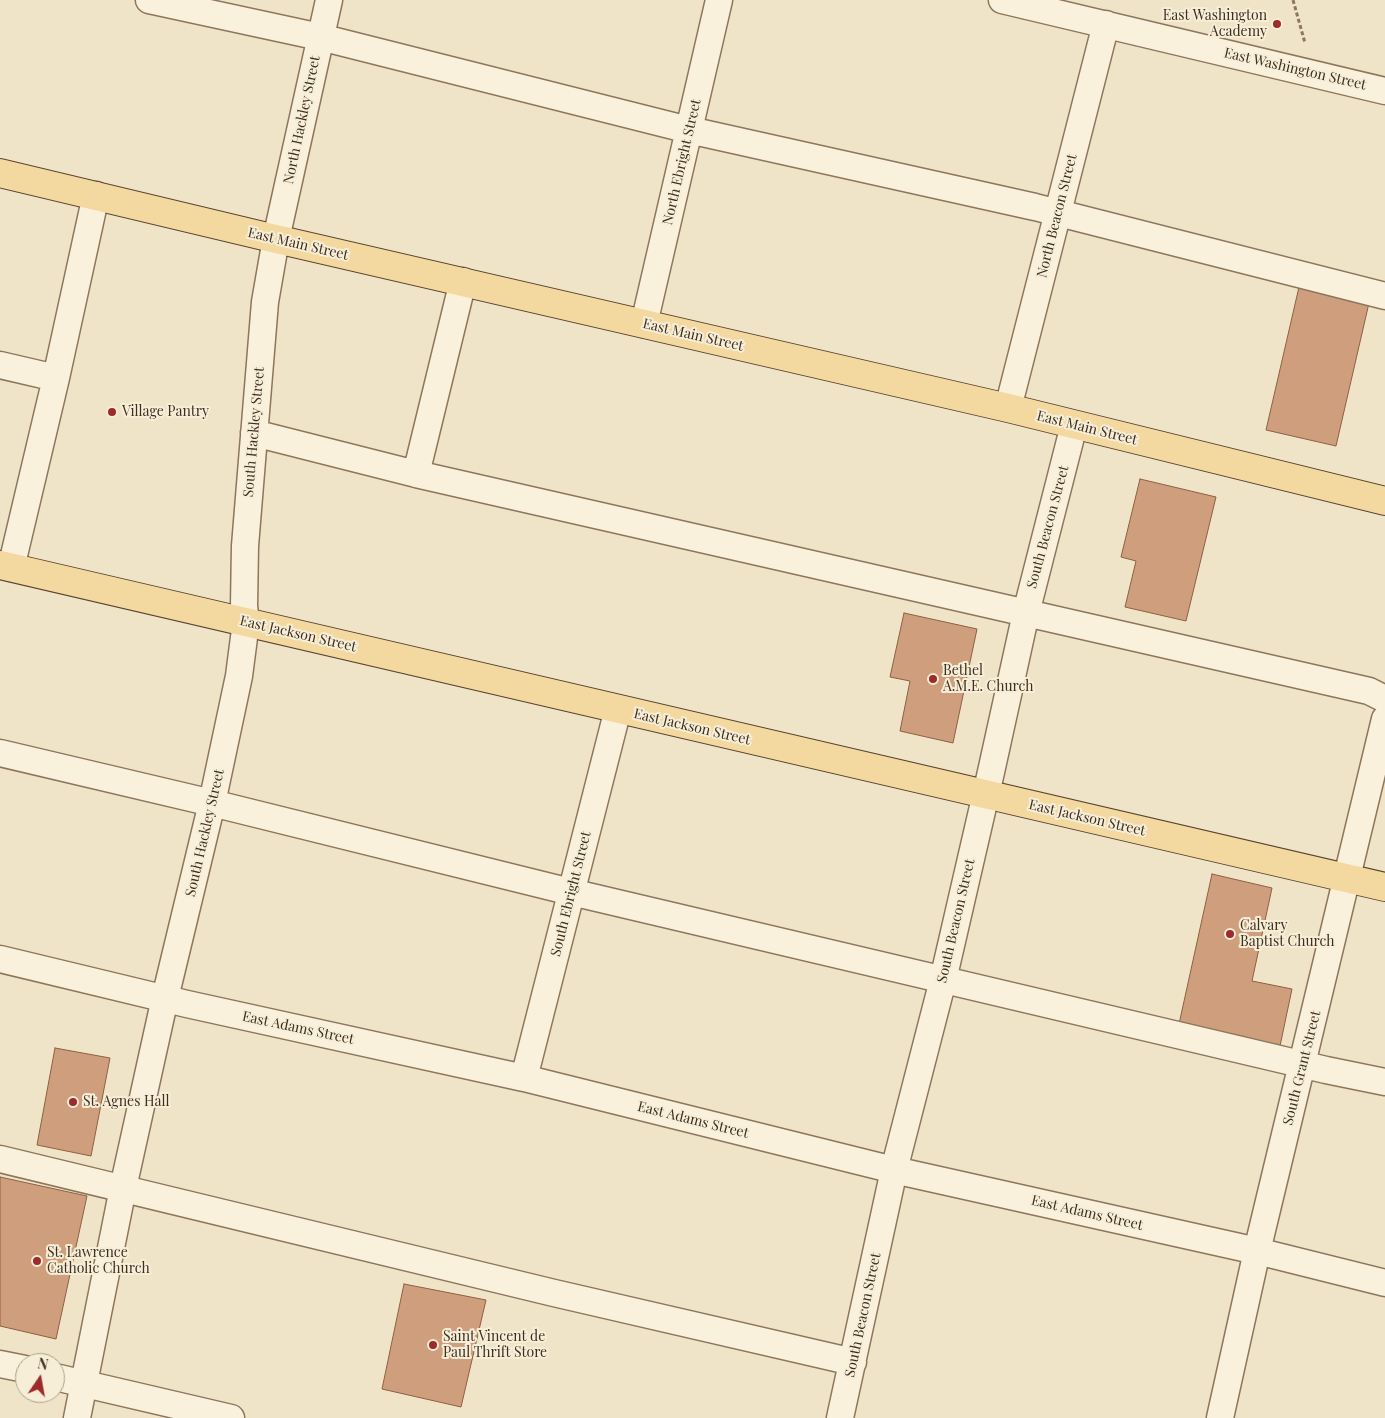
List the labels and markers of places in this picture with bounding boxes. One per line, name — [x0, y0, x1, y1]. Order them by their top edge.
place label: East Washington Academy — [1163, 8, 1267, 40]
marker: East Washington Academy — [1271, 18, 1283, 30]
place label: Village Pantry — [122, 404, 209, 420]
marker: Village Pantry — [106, 406, 118, 418]
place label: Bethel A.M.E. Church — [943, 663, 1034, 696]
marker: Bethel A.M.E. Church — [927, 673, 939, 685]
place label: Calvary Baptist Church — [1240, 918, 1335, 950]
marker: Calvary Baptist Church — [1224, 928, 1236, 940]
place label: St. Agnes Hall — [83, 1094, 169, 1110]
marker: St. Agnes Hall — [67, 1096, 79, 1108]
place label: St. Lawrence Catholic Church — [47, 1245, 150, 1278]
marker: St. Lawrence Catholic Church — [31, 1255, 43, 1267]
place label: Saint Vincent de Paul Thrift Store — [443, 1329, 547, 1361]
marker: Saint Vincent de Paul Thrift Store — [427, 1339, 439, 1351]

